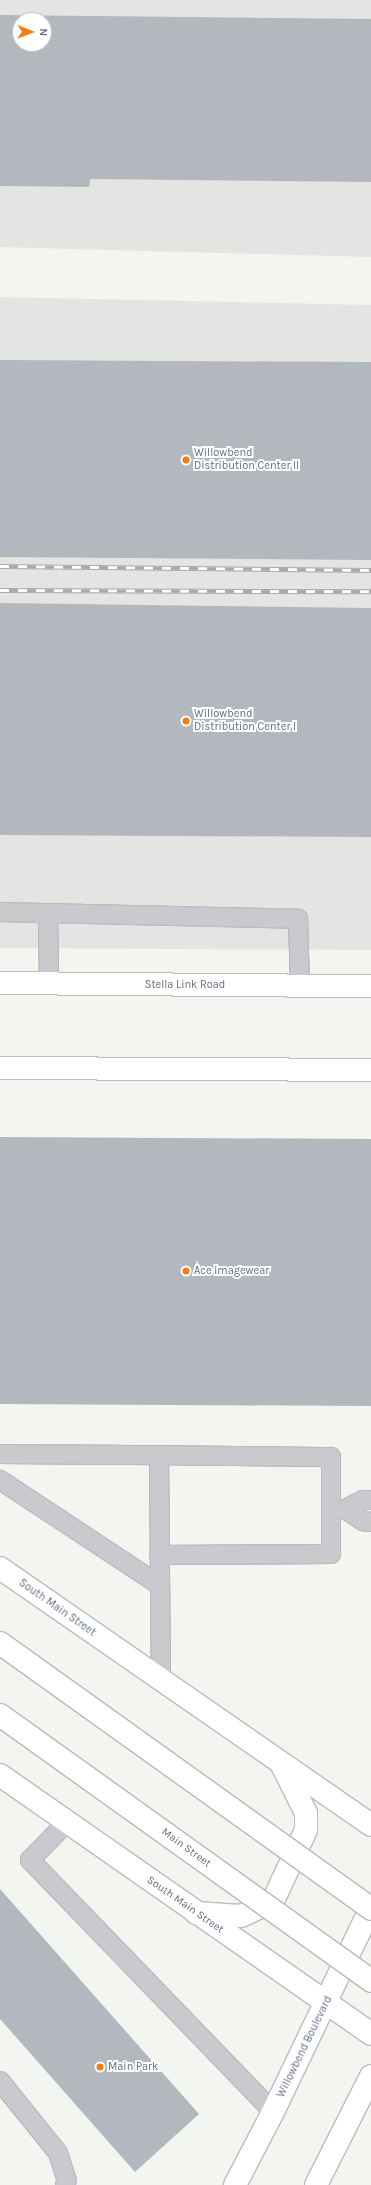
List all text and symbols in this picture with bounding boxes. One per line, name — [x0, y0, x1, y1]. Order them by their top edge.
north arrow — [12, 12, 52, 52]
text: N — [37, 28, 50, 36]
place label: Willowbend Distribution Center II — [194, 447, 299, 473]
marker: Willowbend Distribution Center II — [181, 455, 191, 465]
place label: Willowbend Distribution Center I — [194, 708, 296, 734]
marker: Willowbend Distribution Center I — [181, 716, 191, 726]
street label: Stella Link Road — [145, 978, 225, 992]
place label: Ace Imagewear — [194, 1264, 269, 1278]
marker: Ace Imagewear — [181, 1266, 191, 1276]
street label: South Main Street — [16, 1577, 98, 1639]
street label: Main Street — [159, 1826, 213, 1870]
street label: South Main Street — [144, 1874, 226, 1936]
street label: Willowbend Boulevard — [275, 1994, 335, 2100]
place label: Main Park — [108, 2060, 158, 2074]
marker: Main Park — [95, 2062, 105, 2072]

